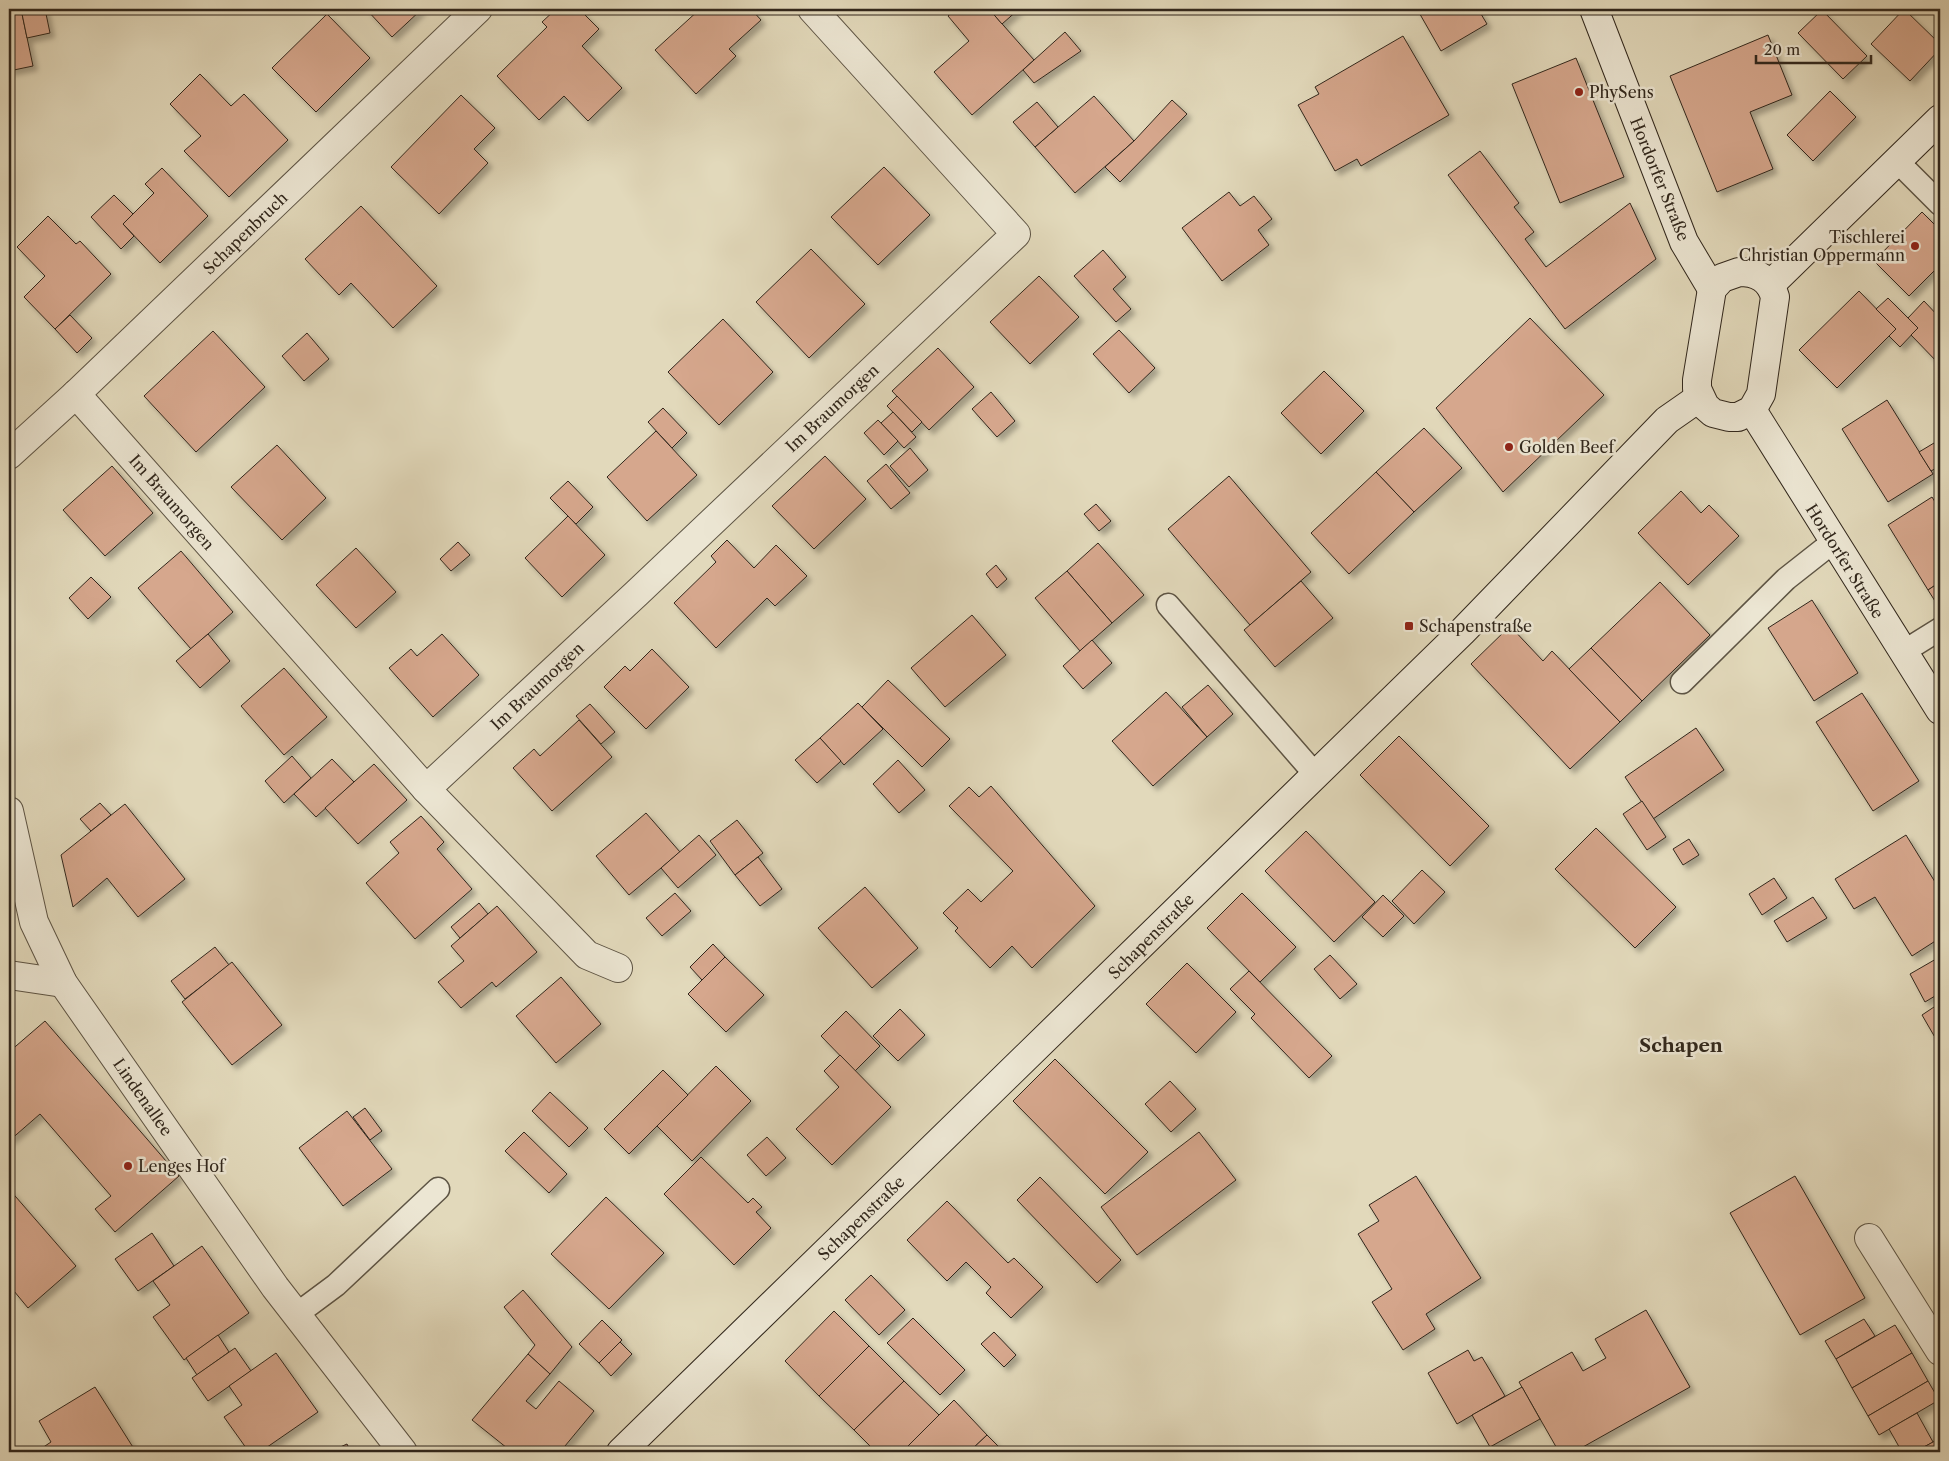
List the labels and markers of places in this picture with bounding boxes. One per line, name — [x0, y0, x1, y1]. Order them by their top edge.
place label: PhySens — [1589, 82, 1654, 102]
marker: PhySens — [1573, 86, 1585, 98]
place label: Tischlerei Christian Oppermann — [1739, 227, 1905, 265]
marker: Tischlerei Christian Oppermann — [1909, 240, 1921, 252]
place label: Golden Beef — [1519, 437, 1617, 457]
marker: Golden Beef — [1503, 441, 1515, 453]
place label: Schapenstraße — [1419, 616, 1532, 636]
marker: Schapenstraße — [1403, 620, 1415, 632]
place label: Lenges Hof — [138, 1156, 227, 1176]
marker: Lenges Hof — [122, 1160, 134, 1172]

